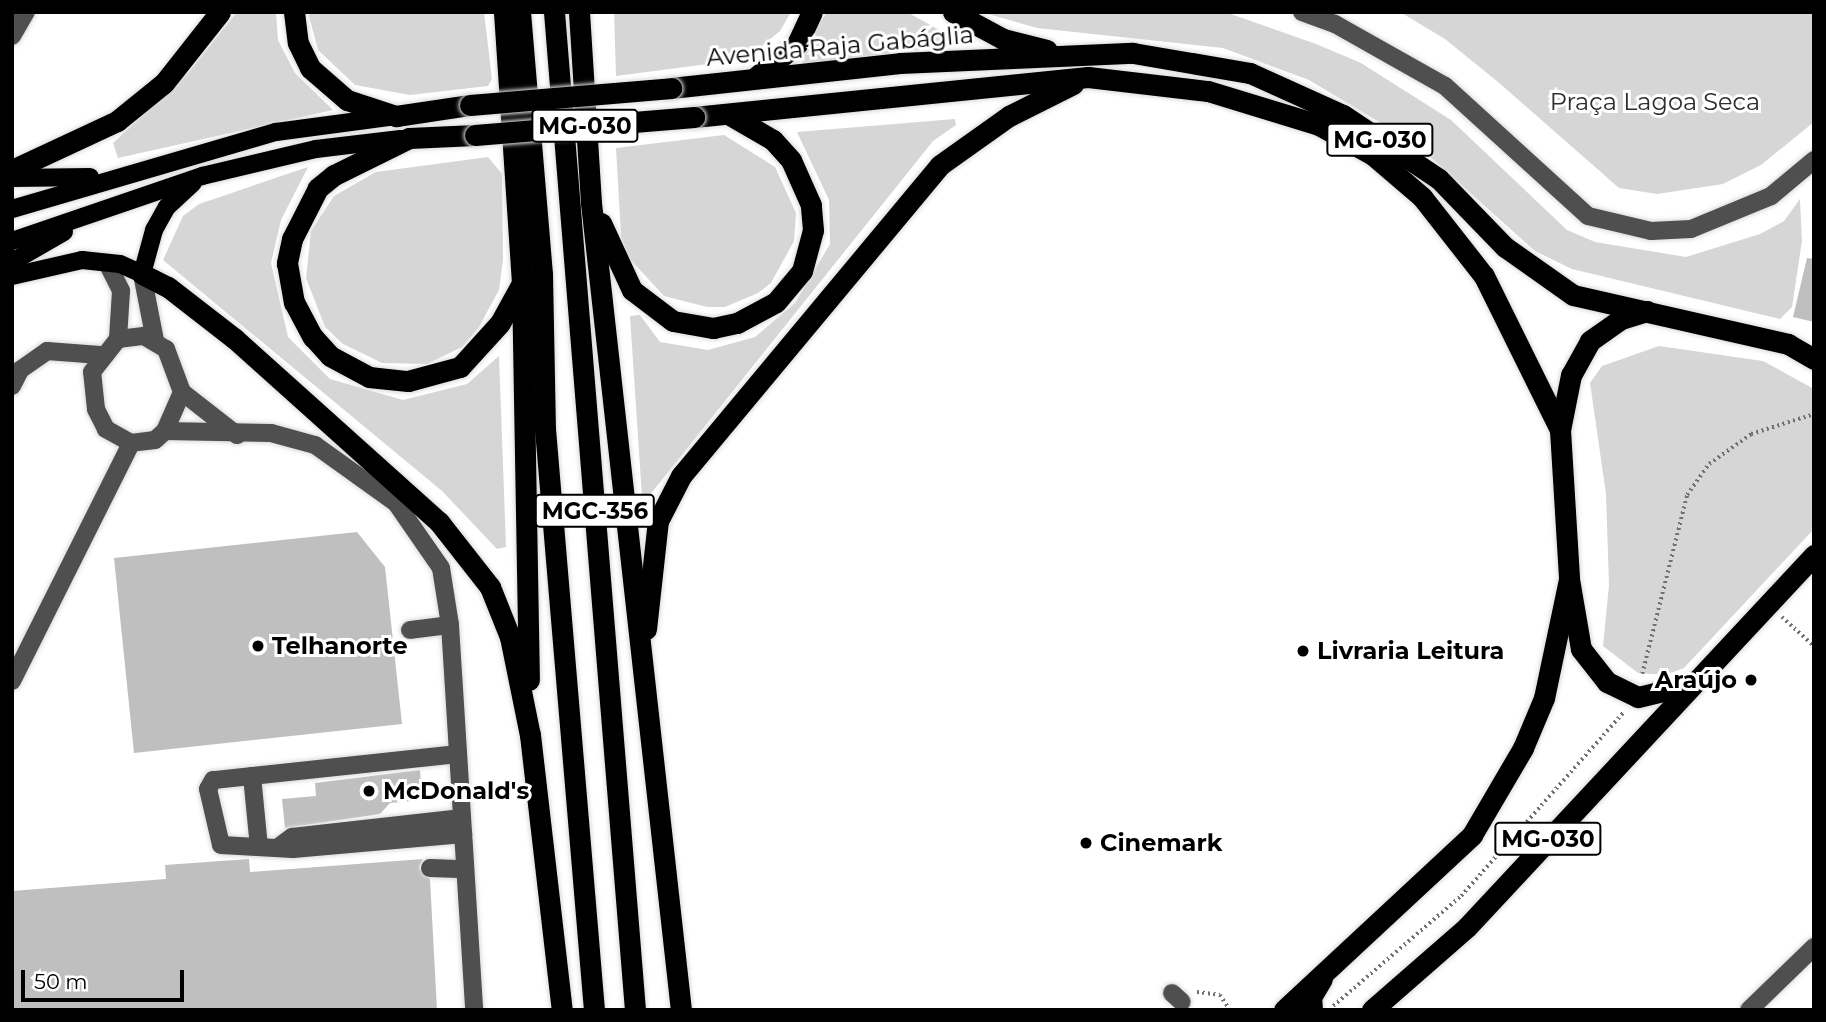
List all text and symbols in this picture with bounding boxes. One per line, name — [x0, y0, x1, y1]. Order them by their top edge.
street label: Avenida Raja Gabáglia — [705, 20, 975, 72]
park label: Praça Lagoa Seca — [1550, 88, 1760, 116]
road number: MG-030 — [531, 106, 639, 146]
road number: MG-030 — [1326, 120, 1434, 160]
road number: MGC-356 — [534, 491, 656, 530]
place label: Telhanorte — [272, 632, 408, 660]
place label: Livraria Leitura — [1317, 637, 1504, 665]
marker: Telhanorte — [250, 638, 266, 654]
marker: Livraria Leitura — [1295, 643, 1311, 659]
place label: Araújo — [1655, 666, 1737, 694]
marker: Araújo — [1743, 672, 1759, 688]
place label: McDonald's — [383, 777, 529, 805]
marker: McDonald's — [361, 783, 377, 799]
road number: MG-030 — [1494, 820, 1602, 859]
place label: Cinemark — [1100, 829, 1222, 857]
marker: Cinemark — [1078, 835, 1094, 851]
scale bar — [24, 956, 187, 1000]
text: 50 m — [34, 969, 88, 994]

